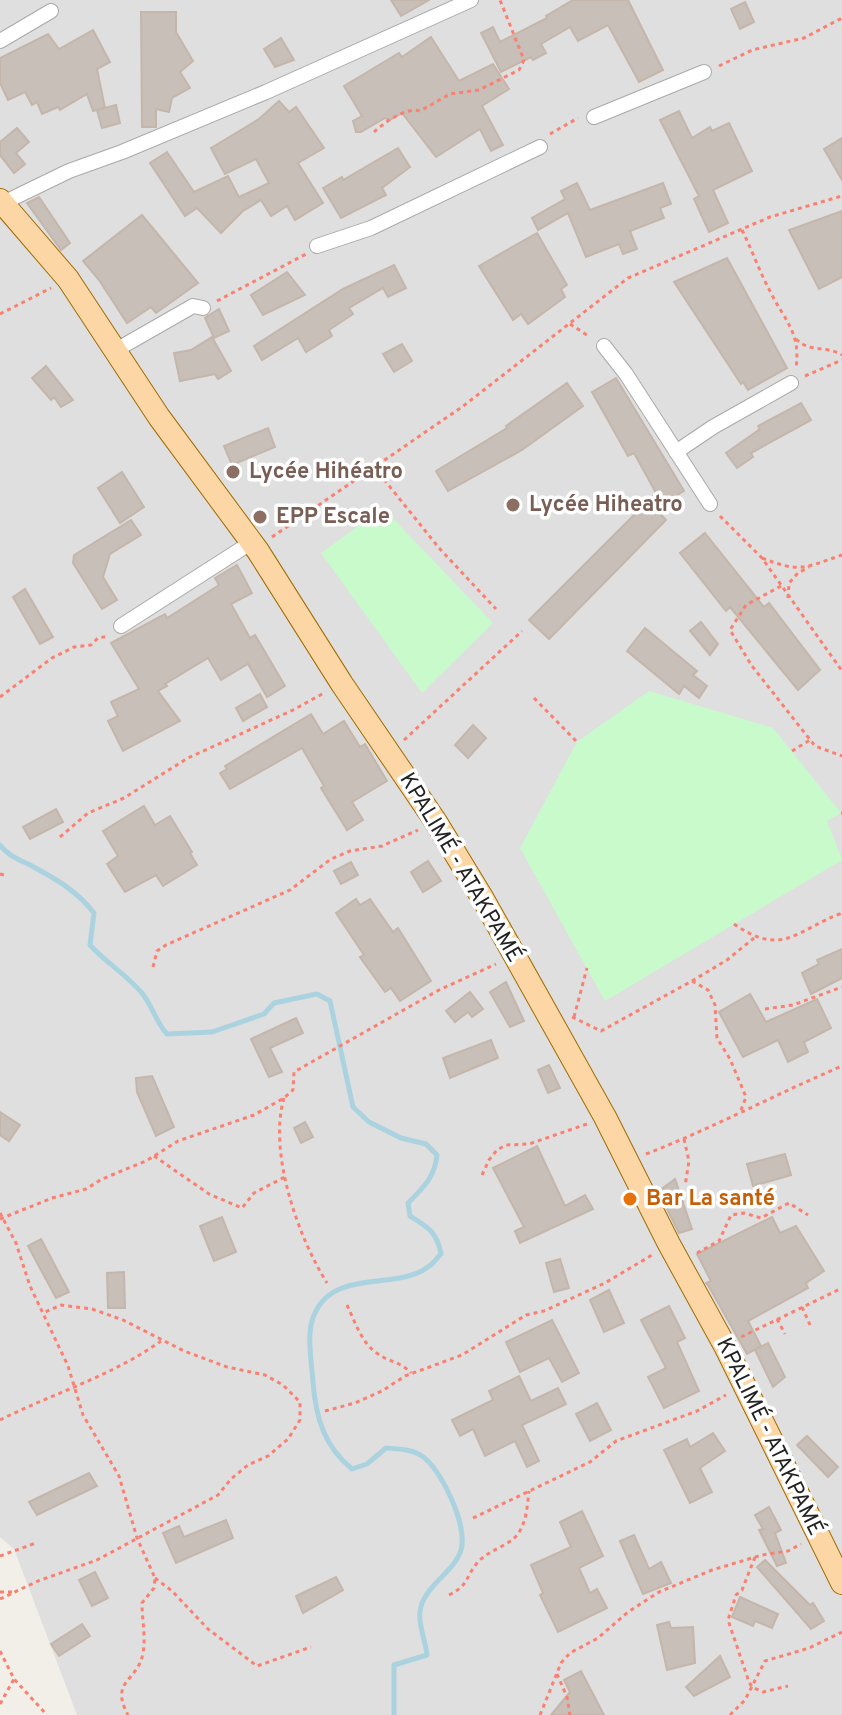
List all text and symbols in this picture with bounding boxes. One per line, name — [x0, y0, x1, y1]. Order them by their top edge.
place label: Lycée Hihéatro — [249, 459, 403, 486]
marker: Lycée Hihéatro — [224, 463, 242, 481]
place label: Lycée Hiheatro — [529, 492, 683, 519]
marker: Lycée Hiheatro — [504, 496, 522, 514]
place label: EPP Escale — [276, 504, 390, 531]
marker: EPP Escale — [251, 508, 269, 526]
street label: KPALIMÉ - ATAKPAMÉ — [393, 767, 529, 968]
place label: Bar La santé — [646, 1186, 775, 1213]
marker: Bar La santé — [621, 1190, 639, 1208]
street label: KPALIMÉ - ATAKPAMÉ — [709, 1333, 830, 1540]

